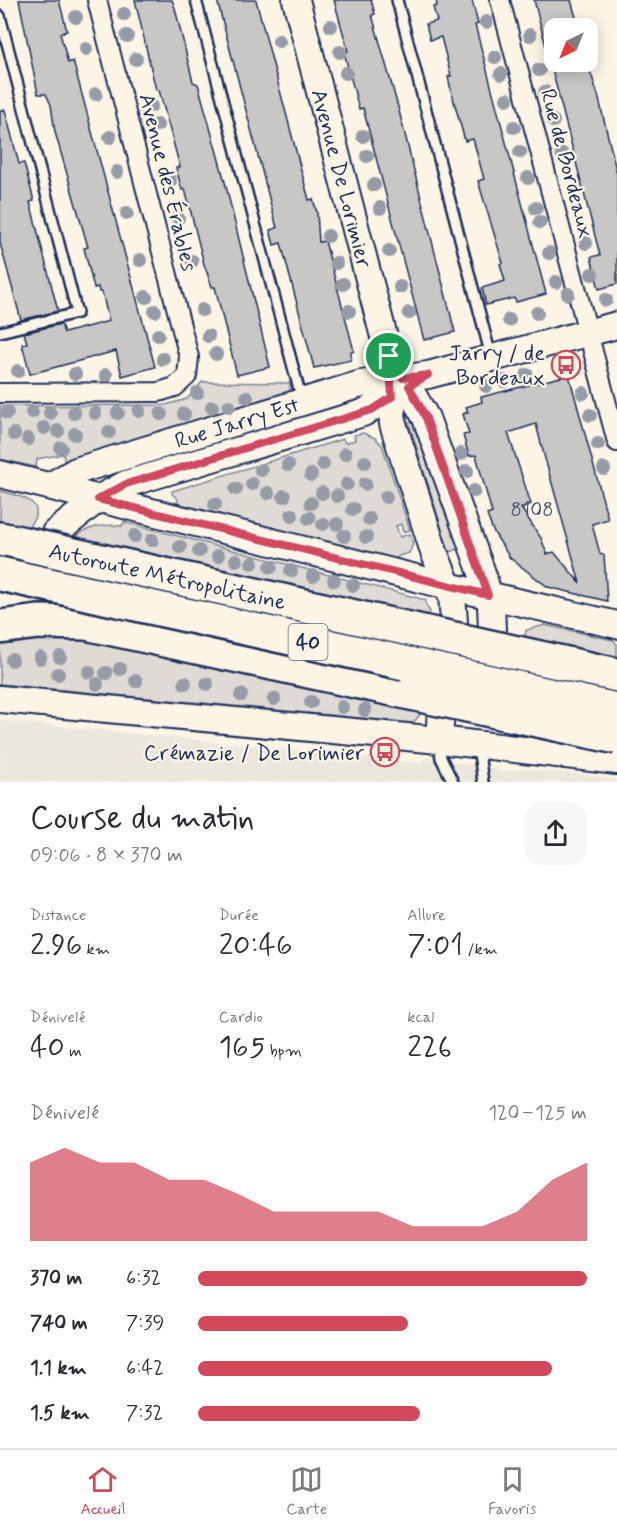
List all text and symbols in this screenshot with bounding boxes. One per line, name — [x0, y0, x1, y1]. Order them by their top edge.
north arrow — [544, 18, 598, 72]
map controls — [544, 18, 598, 72]
street label: Avenue De Lorimier — [304, 86, 378, 272]
street label: Rue de Bordeaux — [533, 86, 600, 242]
street label: Avenue des Érables — [131, 90, 204, 275]
pin — [363, 330, 414, 381]
icon: arrive — [372, 339, 405, 372]
place label: Jarry / de Bordeaux — [449, 340, 545, 393]
bus stop icon: Jarry / de Bordeaux — [550, 349, 582, 381]
street label: Rue Jarry Est — [172, 392, 303, 456]
house number: 8108 — [510, 497, 554, 524]
street label: Autoroute Métropolitaine — [46, 538, 288, 617]
road number: 40 — [288, 624, 328, 660]
bus stop icon: Crémazie / De Lorimier — [369, 736, 401, 768]
place label: Crémazie / De Lorimier — [144, 740, 365, 768]
text: Course du matin — [30, 797, 254, 841]
button: share — [524, 802, 587, 865]
text: 09:06 · 8 × 370 m — [30, 842, 183, 869]
text: Distance — [30, 905, 86, 926]
text: Durée — [219, 905, 259, 926]
text: Allure — [407, 905, 446, 926]
text: 2.96 — [30, 926, 82, 965]
text: 20:46 — [219, 926, 293, 965]
text: 7:01 — [407, 926, 463, 965]
text: km — [82, 939, 110, 960]
text: /km — [463, 939, 498, 960]
text: Dénivelé — [30, 1007, 85, 1028]
text: Cardio — [219, 1007, 263, 1028]
text: kcal — [407, 1007, 434, 1028]
text: 40 — [30, 1028, 65, 1067]
text: 165 — [219, 1028, 265, 1067]
text: 226 — [407, 1028, 452, 1067]
text: m — [65, 1041, 82, 1062]
text: bpm — [265, 1041, 302, 1062]
text: Dénivelé — [30, 1100, 99, 1127]
text: 120–125 m — [488, 1100, 587, 1127]
text: 370 m — [30, 1265, 82, 1292]
text: 6:32 — [126, 1265, 161, 1292]
text: 740 m — [30, 1310, 88, 1337]
text: 7:39 — [126, 1310, 164, 1337]
text: 1.1 km — [30, 1355, 87, 1382]
text: 6:42 — [126, 1355, 164, 1382]
text: 1.5 km — [30, 1400, 90, 1427]
text: 7:32 — [126, 1400, 163, 1427]
tab: Accueil — [80, 1463, 125, 1520]
tab: Carte — [286, 1463, 327, 1520]
tab: Favoris — [488, 1463, 537, 1520]

